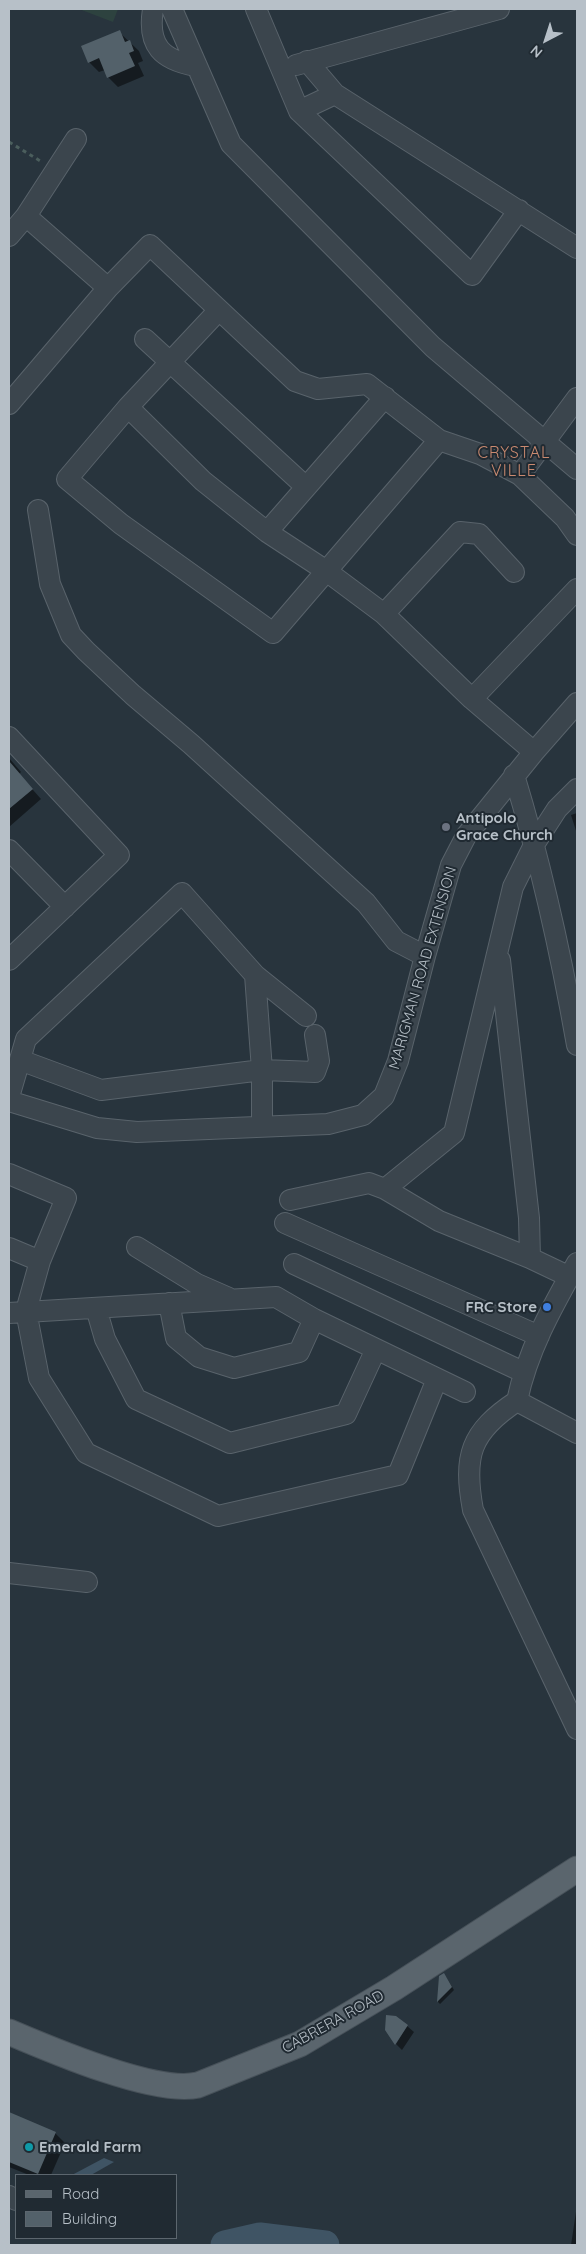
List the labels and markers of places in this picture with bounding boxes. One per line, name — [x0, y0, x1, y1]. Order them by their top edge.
place label: Antipolo Grace Church — [456, 809, 553, 844]
marker: Antipolo Grace Church — [440, 821, 452, 833]
place label: FRC Store — [465, 1298, 537, 1316]
marker: FRC Store — [541, 1301, 553, 1313]
place label: Emerald Farm — [39, 2138, 141, 2156]
marker: Emerald Farm — [23, 2141, 35, 2153]

